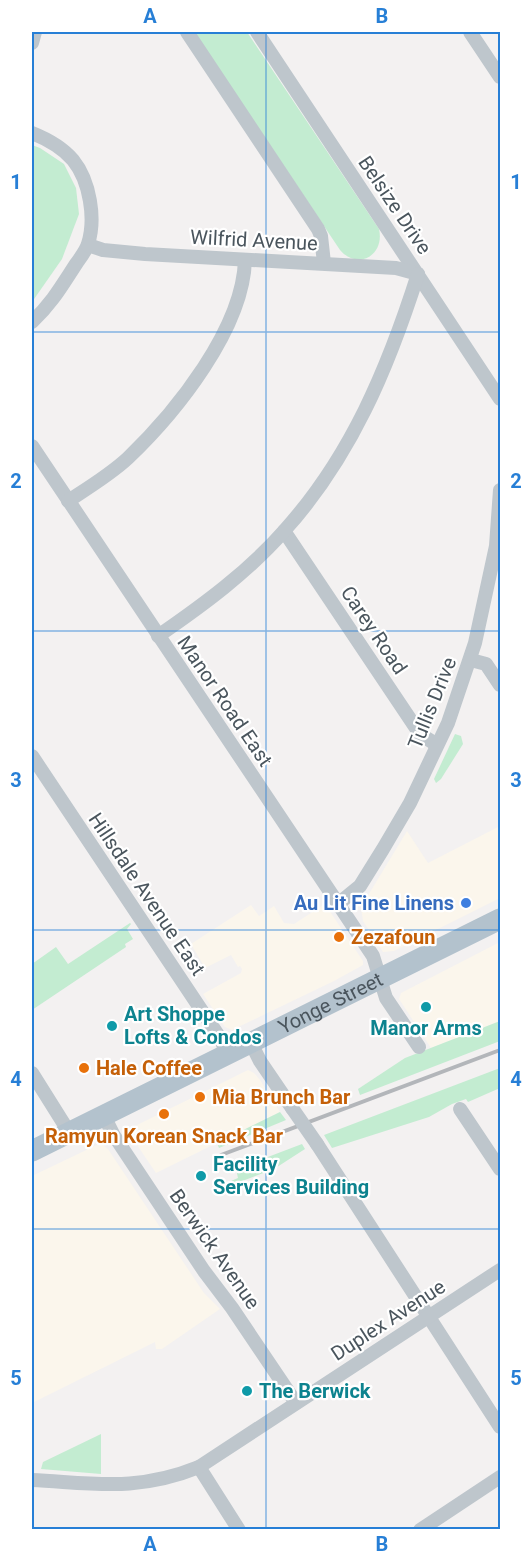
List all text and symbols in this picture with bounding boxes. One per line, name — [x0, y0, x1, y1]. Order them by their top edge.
text: A — [143, 4, 157, 28]
text: B — [376, 4, 388, 28]
street label: Belsize Drive — [353, 151, 437, 259]
text: 1 — [10, 170, 22, 194]
text: 1 — [510, 170, 522, 194]
street label: Wilfrid Avenue — [190, 225, 318, 255]
text: 2 — [10, 469, 22, 493]
text: 2 — [510, 469, 522, 493]
street label: Carey Road — [336, 581, 412, 679]
street label: Manor Road East — [172, 631, 278, 771]
street label: Tullis Drive — [403, 654, 461, 752]
text: 3 — [10, 768, 22, 792]
text: 3 — [510, 768, 522, 792]
street label: Hillsdale Avenue East — [84, 808, 210, 980]
place label: Au Lit Fine Linens — [294, 891, 454, 915]
marker: Au Lit Fine Linens — [459, 896, 473, 910]
place label: Zezafoun — [351, 925, 435, 949]
marker: Zezafoun — [332, 930, 346, 944]
street label: Yonge Street — [274, 967, 386, 1039]
marker: Manor Arms — [419, 1000, 433, 1014]
place label: Art Shoppe Lofts & Condos — [124, 1002, 262, 1049]
place label: Manor Arms — [370, 1016, 482, 1040]
marker: Art Shoppe Lofts & Condos — [105, 1019, 119, 1033]
place label: Hale Coffee — [96, 1056, 202, 1080]
marker: Hale Coffee — [77, 1061, 91, 1075]
text: 4 — [10, 1067, 22, 1091]
text: 4 — [510, 1067, 522, 1091]
place label: Mia Brunch Bar — [212, 1085, 351, 1109]
marker: Mia Brunch Bar — [193, 1090, 207, 1104]
marker: Ramyun Korean Snack Bar — [157, 1107, 171, 1121]
place label: Ramyun Korean Snack Bar — [45, 1124, 284, 1148]
place label: Facility Services Building — [213, 1152, 369, 1199]
marker: Facility Services Building — [194, 1169, 208, 1183]
street label: Berwick Avenue — [165, 1184, 265, 1314]
street label: Duplex Avenue — [326, 1274, 450, 1366]
text: 5 — [10, 1366, 22, 1390]
text: 5 — [510, 1366, 522, 1390]
place label: The Berwick — [259, 1379, 371, 1403]
marker: The Berwick — [240, 1384, 254, 1398]
text: A — [143, 1532, 157, 1556]
text: B — [376, 1532, 388, 1556]

